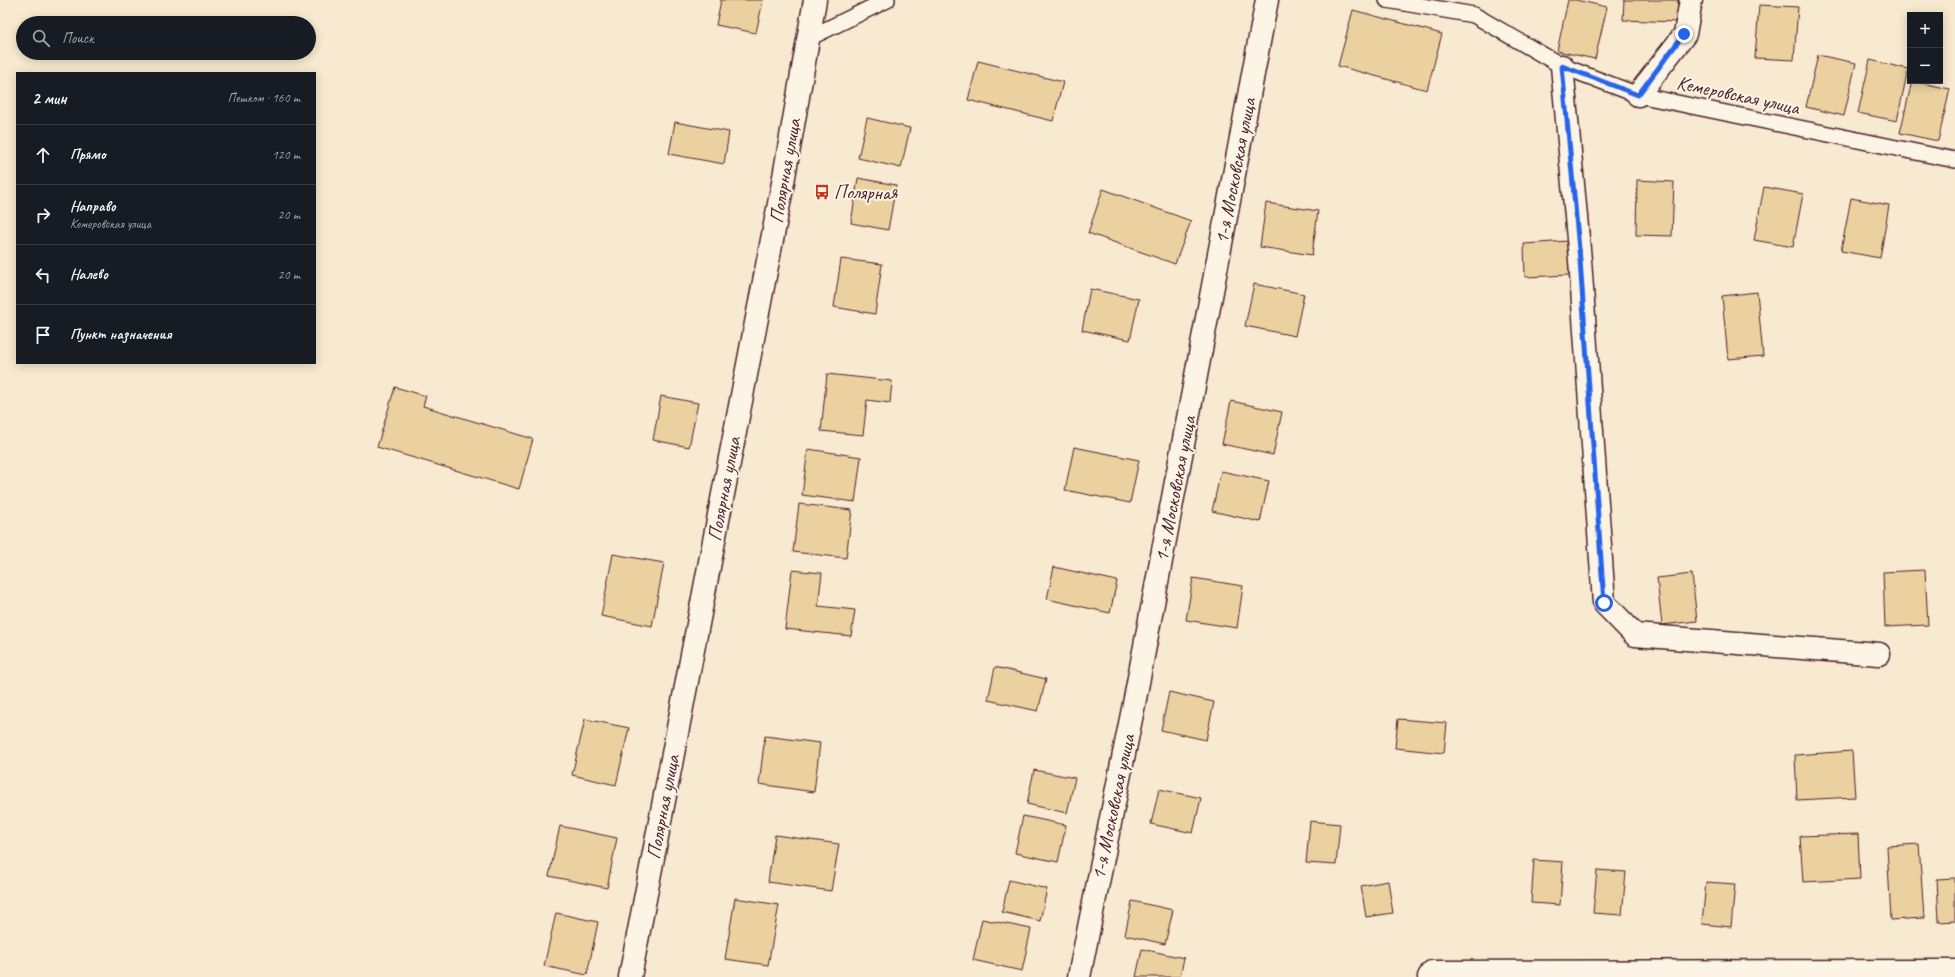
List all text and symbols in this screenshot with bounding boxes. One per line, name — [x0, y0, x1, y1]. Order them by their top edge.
map controls — [1907, 12, 1943, 84]
button: + — [1907, 12, 1943, 48]
search box — [16, 16, 316, 60]
route end — [1675, 25, 1693, 43]
icon: search — [30, 27, 52, 49]
text: Поиск — [62, 29, 94, 48]
button: − — [1907, 48, 1943, 84]
street label: Кемеровская улица — [1675, 70, 1803, 121]
text: 2 мин — [32, 88, 67, 109]
text: Пешком · 160 m — [227, 90, 300, 106]
street label: 1-я Московская улица — [1209, 94, 1262, 246]
street label: Полярная улица — [764, 116, 807, 225]
icon: ahead — [32, 144, 54, 166]
text: Прямо — [70, 145, 106, 164]
text: 120 m — [272, 147, 300, 163]
place label: Полярная — [834, 180, 898, 205]
bus stop icon: Полярная — [813, 183, 831, 201]
text: Направо — [70, 197, 116, 216]
icon: right — [32, 204, 54, 226]
text: 20 m — [278, 207, 300, 223]
text: Кемеровская улица — [70, 216, 151, 232]
icon: left — [32, 264, 54, 286]
text: Налево — [70, 265, 108, 284]
text: 20 m — [278, 267, 300, 283]
icon: arrive — [32, 324, 54, 346]
text: Пункт назначения — [70, 325, 172, 344]
street label: 1-я Московская улица — [1149, 412, 1202, 564]
street label: Полярная улица — [702, 434, 747, 543]
route start — [1595, 594, 1613, 612]
street label: 1-я Московская улица — [1085, 730, 1141, 882]
street label: Полярная улица — [641, 752, 686, 861]

